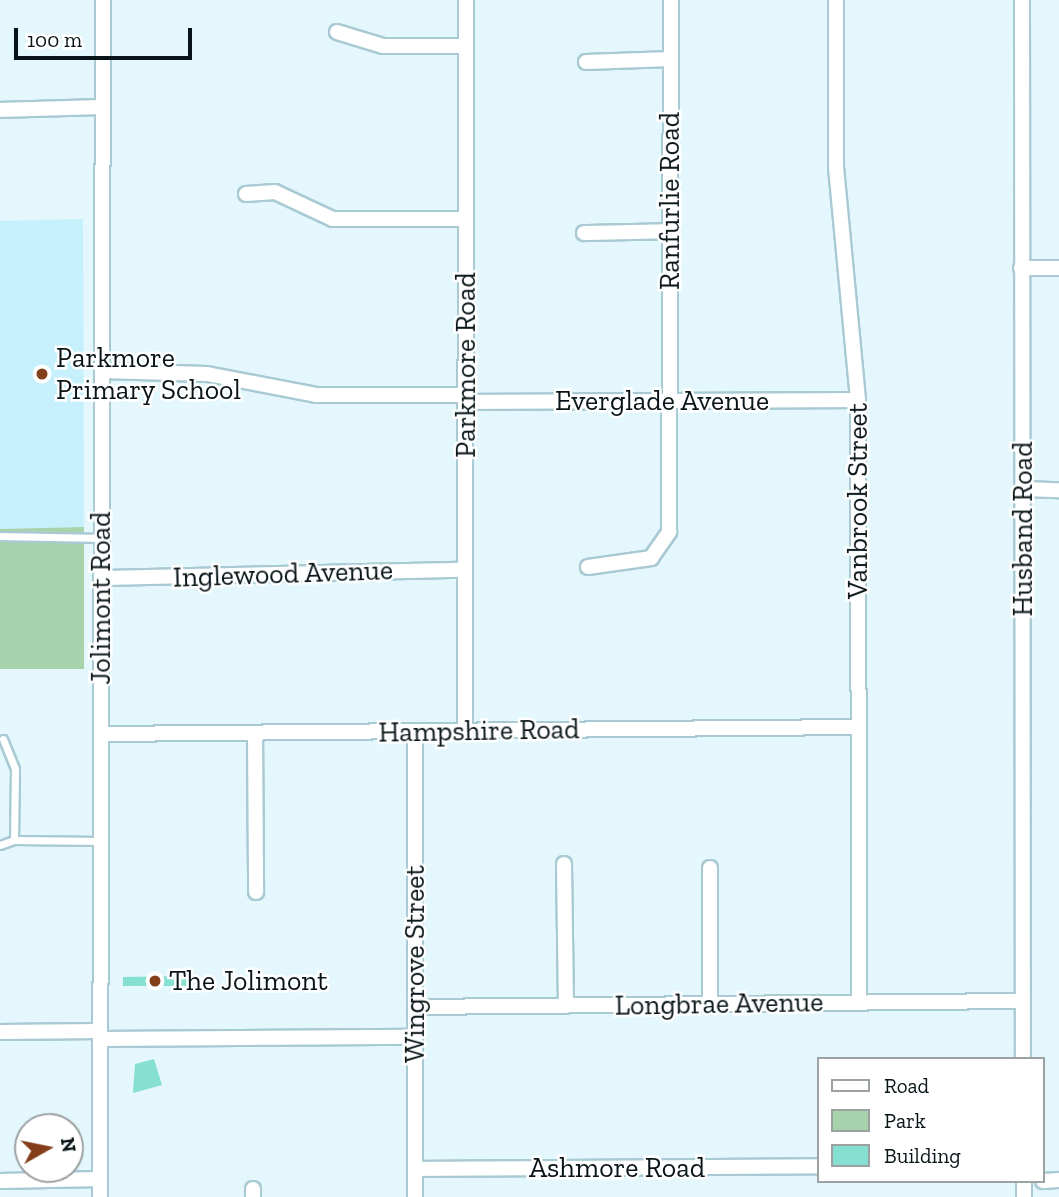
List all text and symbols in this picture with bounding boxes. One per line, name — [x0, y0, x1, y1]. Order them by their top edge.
scale bar — [18, 14, 196, 58]
text: 100 m — [27, 27, 82, 52]
street label: Ranfurlie Road — [653, 112, 687, 290]
street label: Parkmore Road — [449, 272, 483, 458]
place label: Parkmore Primary School — [56, 341, 241, 407]
marker: Parkmore Primary School — [34, 366, 50, 382]
street label: Everglade Avenue — [554, 384, 770, 418]
street label: Vanbrook Street — [841, 403, 875, 599]
street label: Husband Road — [1006, 442, 1040, 616]
street label: Jolimont Road — [84, 511, 118, 685]
street label: Inglewood Avenue — [172, 553, 394, 595]
street label: Hampshire Road — [378, 712, 580, 750]
street label: Wingrove Street — [398, 865, 432, 1063]
place label: The Jolimont — [169, 964, 328, 998]
marker: The Jolimont — [147, 973, 163, 989]
street label: Longbrae Avenue — [614, 985, 824, 1023]
legend — [818, 1057, 1045, 1183]
text: Road — [884, 1073, 929, 1098]
text: Park — [884, 1108, 926, 1133]
north arrow — [14, 1113, 84, 1183]
text: N — [56, 1136, 81, 1154]
text: Building — [884, 1143, 961, 1168]
street label: Ashmore Road — [529, 1151, 705, 1185]

